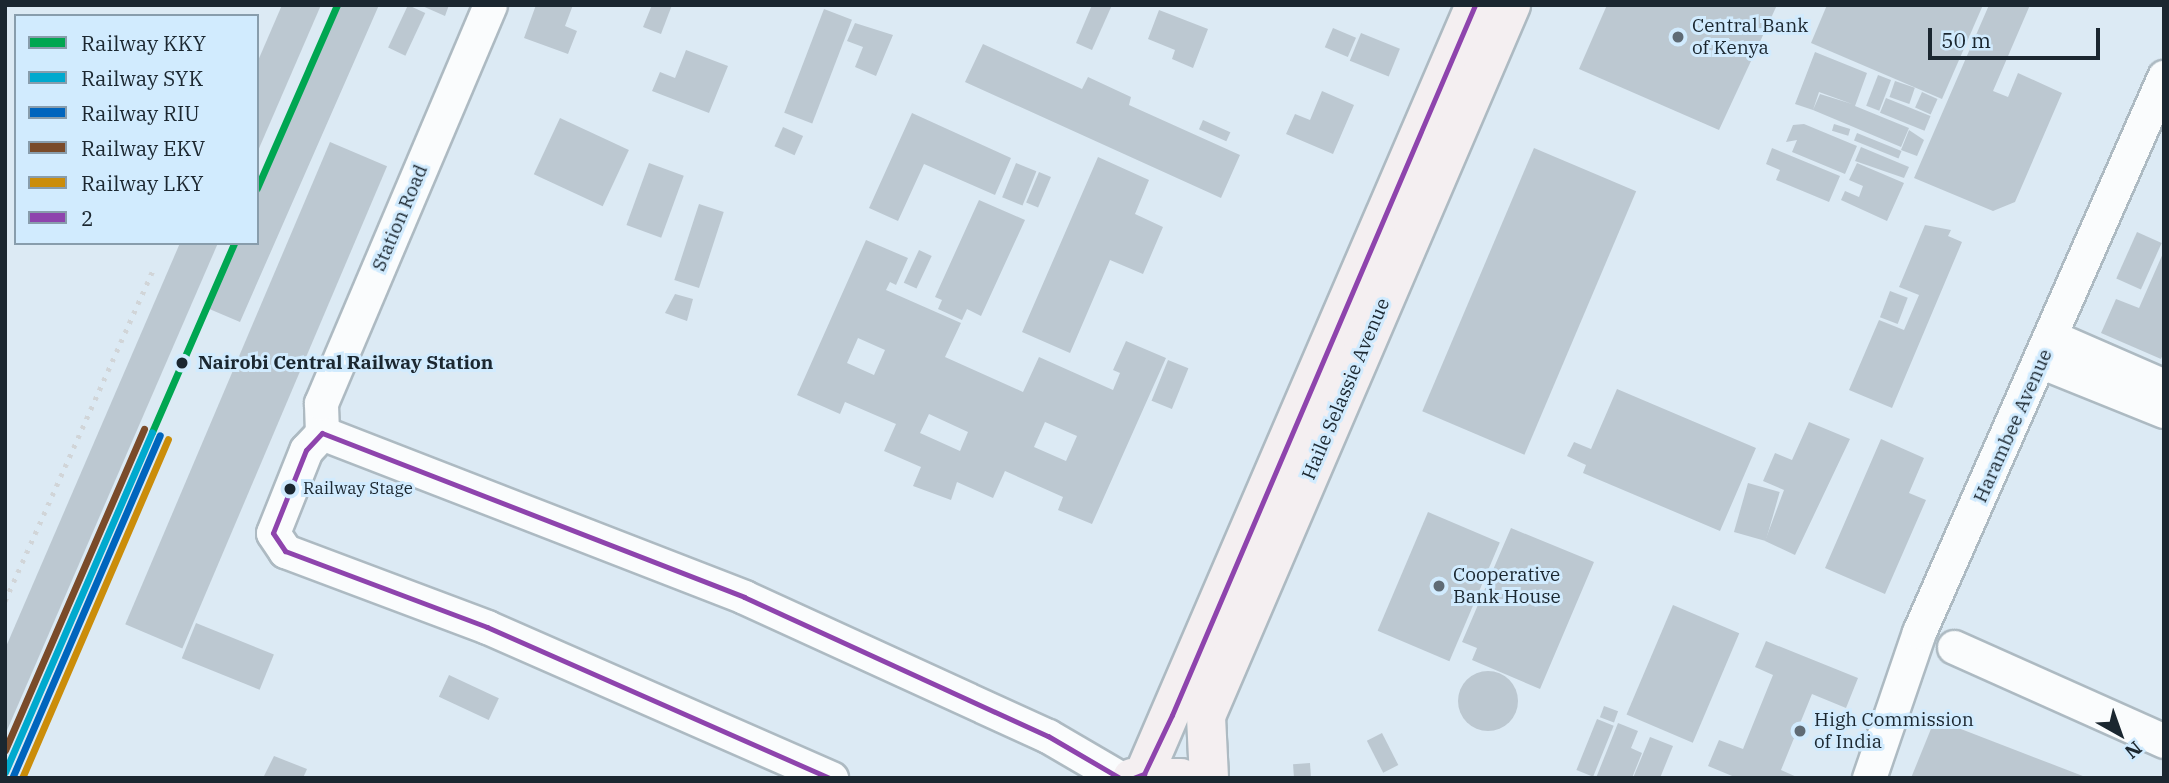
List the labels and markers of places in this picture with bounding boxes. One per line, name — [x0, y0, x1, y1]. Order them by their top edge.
place label: Central Bank of Kenya — [1692, 15, 1808, 59]
marker: Central Bank of Kenya — [1670, 29, 1686, 45]
place label: Nairobi Central Railway Station — [198, 352, 493, 374]
marker: Nairobi Central Railway Station — [172, 353, 192, 373]
place label: Railway Stage — [303, 479, 413, 499]
marker: Railway Stage — [283, 482, 297, 496]
place label: Cooperative Bank House — [1453, 564, 1561, 608]
marker: Cooperative Bank House — [1431, 578, 1447, 594]
place label: High Commission of India — [1814, 709, 1974, 753]
marker: High Commission of India — [1792, 723, 1808, 739]

